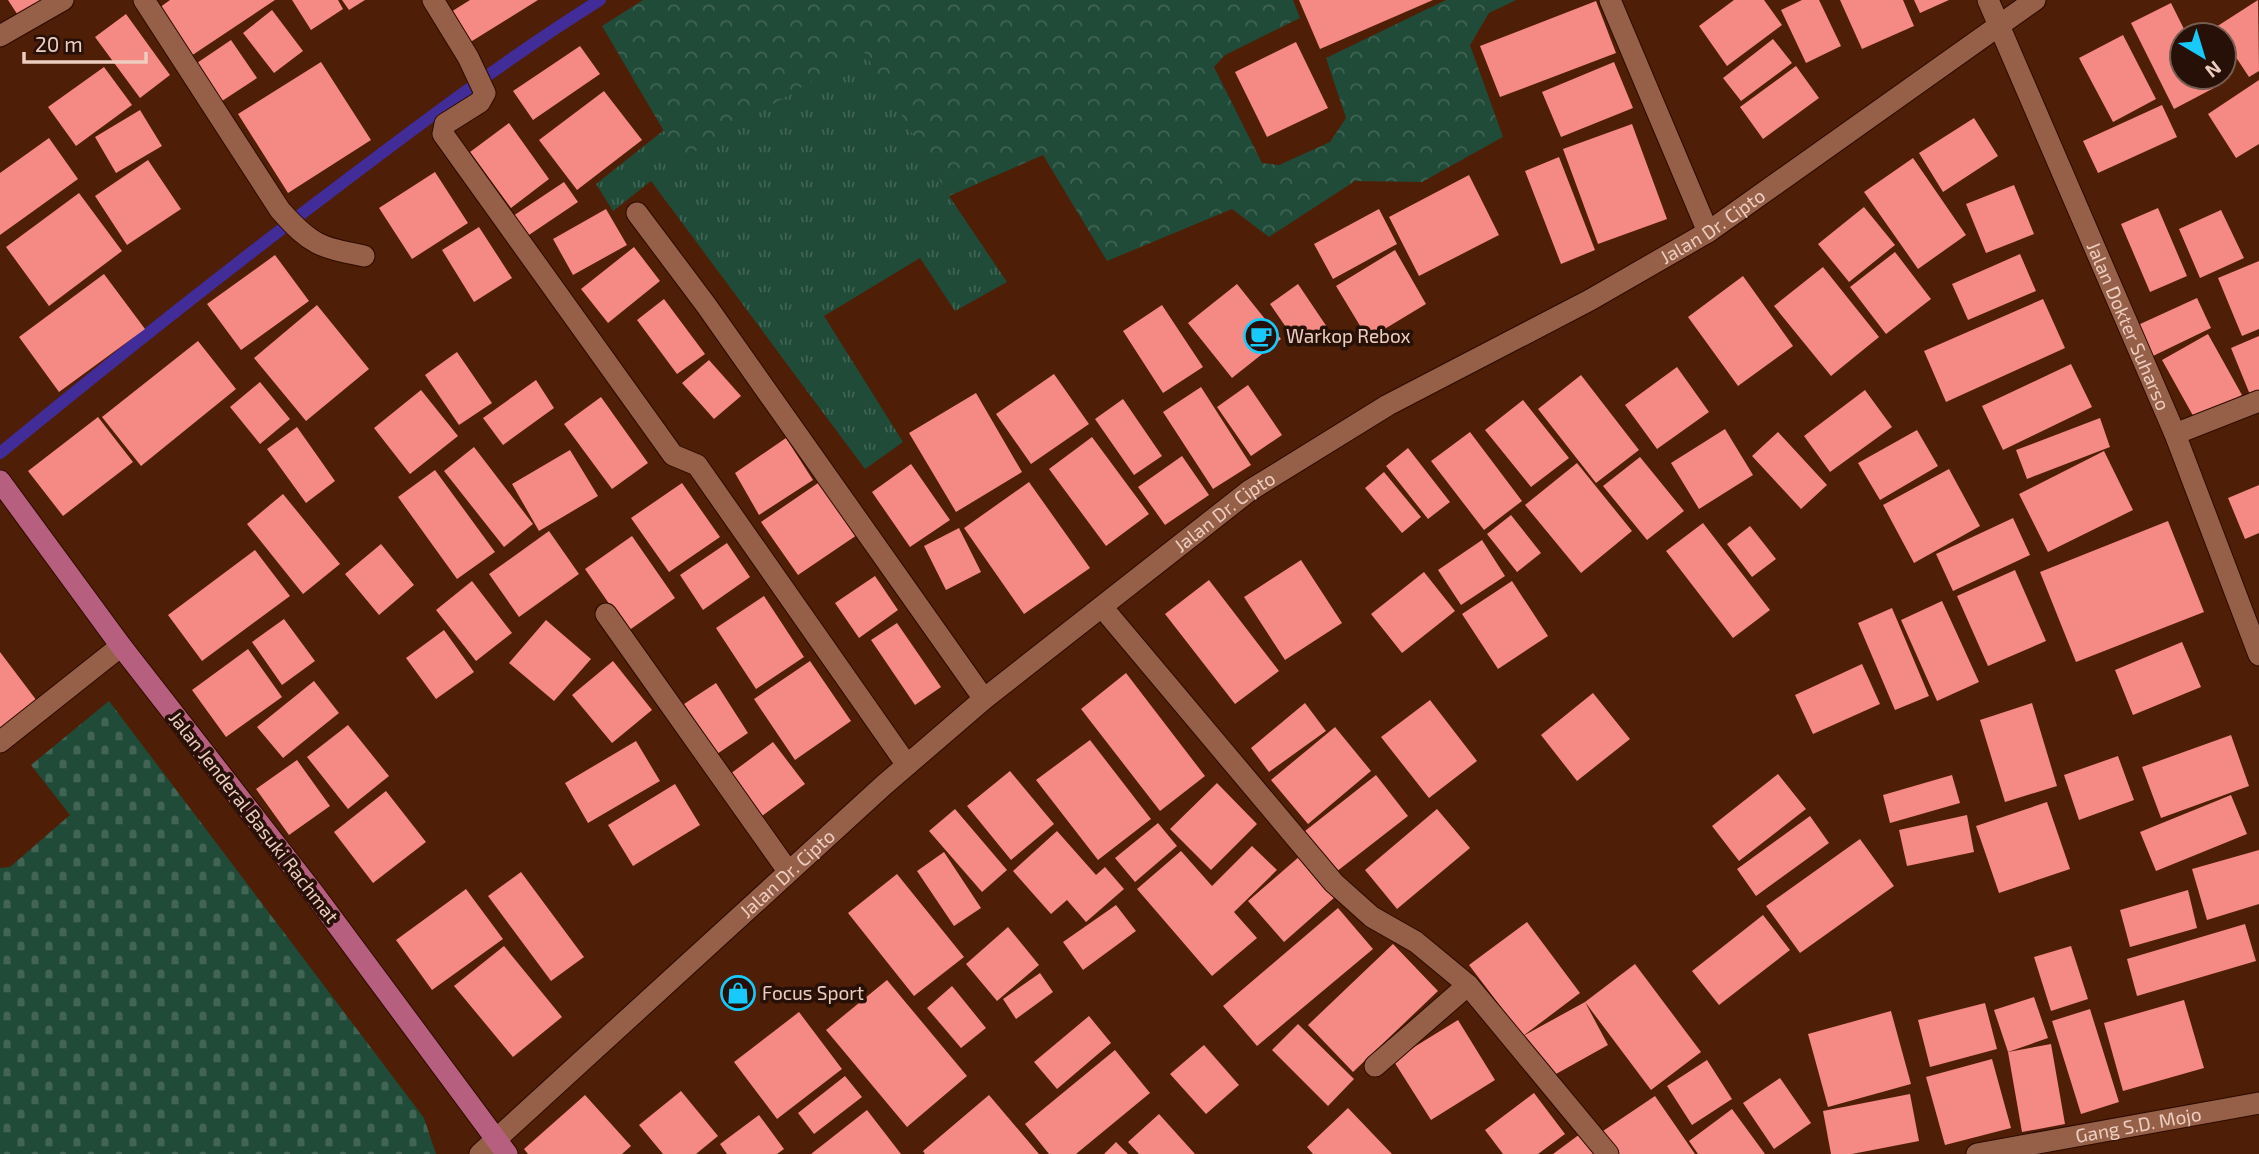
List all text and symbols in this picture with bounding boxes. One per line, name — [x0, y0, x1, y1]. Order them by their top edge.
scale bar — [24, 21, 147, 65]
north arrow — [2168, 21, 2238, 91]
text: 20 m — [35, 31, 83, 56]
text: N — [2201, 57, 2226, 83]
street label: Jalan Dr. Cipto — [1656, 183, 1769, 268]
street label: Jalan Dokter Suharso — [2082, 238, 2175, 414]
cafe icon: Warkop Rebox — [1242, 317, 1280, 355]
place label: Warkop Rebox — [1286, 324, 1411, 347]
street label: Jalan Dr. Cipto — [1169, 466, 1279, 557]
street label: Jalan Jenderal Basuki Rachmat — [165, 706, 344, 927]
street label: Jalan Dr. Cipto — [734, 824, 839, 922]
shop icon: Focus Sport — [719, 974, 757, 1012]
place label: Focus Sport — [762, 981, 864, 1004]
street label: Gang S.D. Mojo — [2073, 1102, 2203, 1147]

